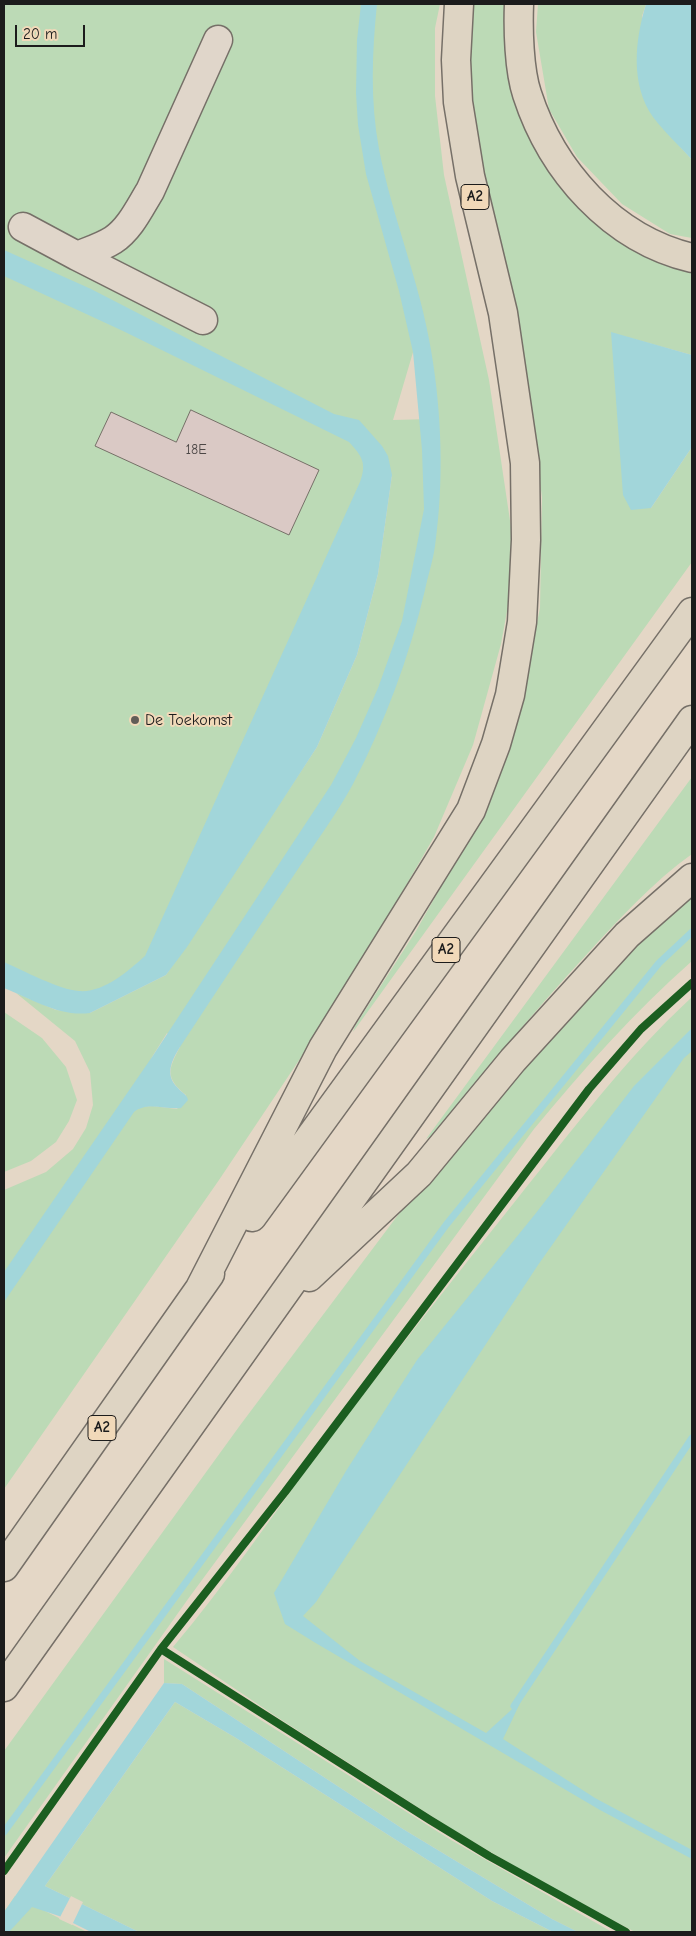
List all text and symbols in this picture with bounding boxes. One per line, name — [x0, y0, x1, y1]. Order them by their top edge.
scale bar — [18, 15, 88, 47]
text: 20 m — [23, 25, 57, 43]
road number: A2 — [461, 184, 489, 210]
house number: 18E — [185, 442, 207, 458]
place label: De Toekomst — [145, 710, 232, 730]
marker: De Toekomst — [129, 714, 141, 726]
road number: A2 — [432, 938, 460, 962]
road number: A2 — [88, 1416, 116, 1440]

